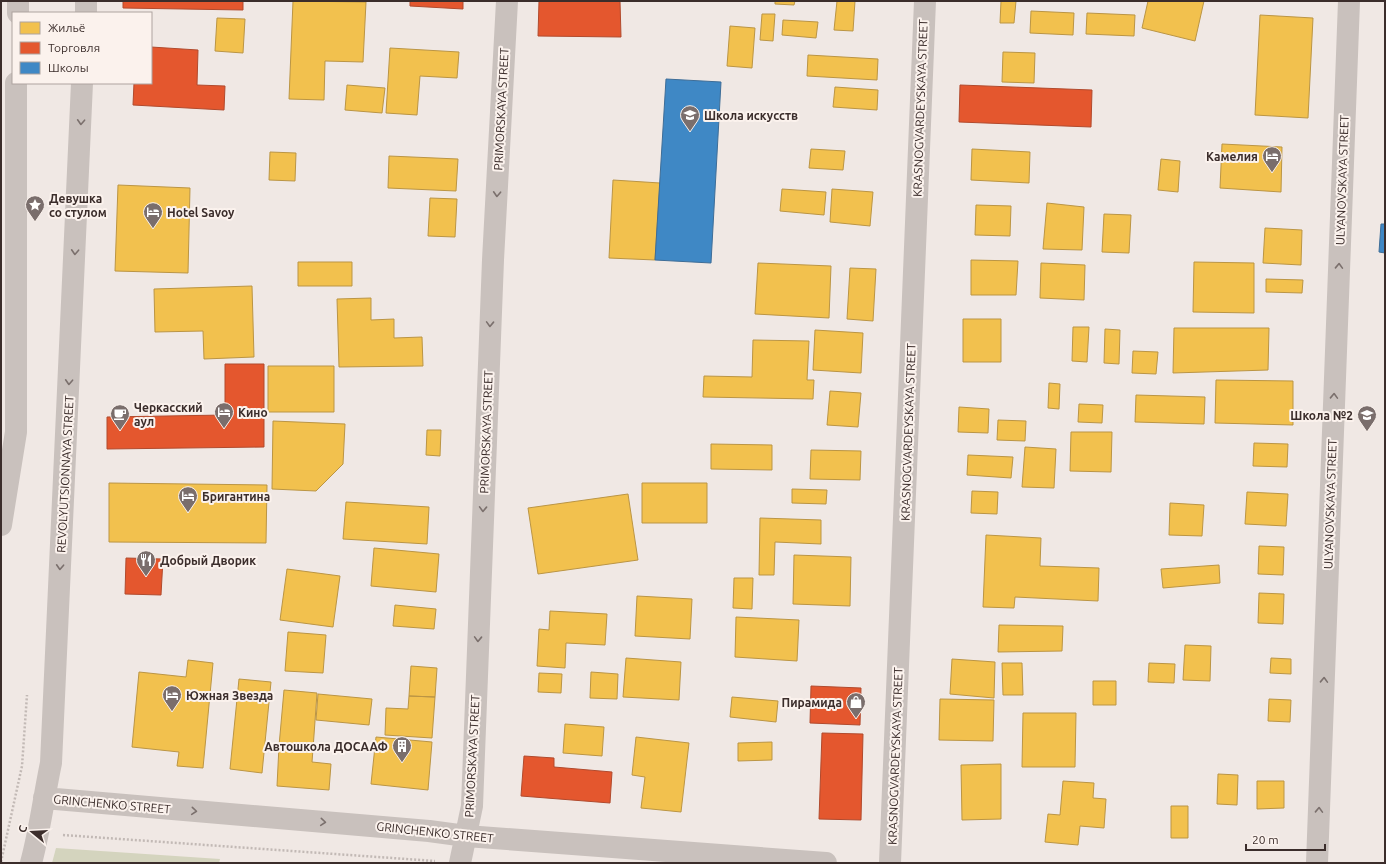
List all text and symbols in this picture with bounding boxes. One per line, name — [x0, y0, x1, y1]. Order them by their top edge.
legend — [12, 12, 152, 84]
street label: KRASNOGVARDEYSKAYA STREET — [910, 19, 930, 197]
text: Жильё — [48, 21, 85, 34]
text: Торговля — [48, 41, 100, 54]
street label: PRIMORSKAYA STREET — [491, 47, 511, 171]
text: Школы — [48, 61, 89, 74]
school or university icon: Школа искусств — [679, 104, 701, 132]
place label: Школа искусств — [704, 109, 798, 122]
street label: ULYANOVSKAYA STREET — [1333, 114, 1351, 245]
one-way arrow — [76, 119, 85, 125]
hotel icon: Камелия — [1261, 145, 1283, 173]
place label: Камелия — [1206, 150, 1258, 163]
one-way arrow — [492, 191, 501, 197]
place label: Девушка со стулом — [49, 192, 107, 219]
place icon: Девушка со стулом — [24, 194, 46, 222]
hotel icon: Hotel Savoy — [142, 201, 164, 229]
place label: Hotel Savoy — [167, 206, 235, 219]
one-way arrow — [70, 249, 79, 255]
one-way arrow — [1335, 263, 1343, 269]
one-way arrow — [486, 321, 495, 327]
street label: KRASNOGVARDEYSKAYA STREET — [898, 343, 918, 521]
street label: PRIMORSKAYA STREET — [477, 370, 495, 494]
one-way arrow — [64, 379, 73, 385]
one-way arrow — [1330, 393, 1339, 399]
street label: REVOLYUTSIONNAYA STREET — [54, 395, 76, 553]
place label: Черкасский аул — [134, 401, 203, 428]
hotel icon: Кино — [213, 401, 235, 429]
cafe icon: Черкасский аул — [109, 403, 131, 431]
school or university icon: Школа №2 — [1356, 404, 1378, 432]
place label: Кино — [238, 406, 268, 419]
place label: Школа №2 — [1290, 409, 1353, 422]
street label: ULYANOVSKAYA STREET — [1321, 438, 1339, 569]
hotel icon: Бригантина — [177, 485, 199, 513]
place label: Бригантина — [202, 490, 270, 503]
one-way arrow — [479, 506, 487, 512]
restaurant icon: Добрый Дворик — [135, 549, 157, 577]
place label: Добрый Дворик — [160, 554, 256, 567]
one-way arrow — [56, 564, 65, 570]
one-way arrow — [474, 636, 482, 642]
street label: KRASNOGVARDEYSKAYA STREET — [885, 667, 905, 845]
one-way arrow — [1320, 677, 1328, 683]
hotel icon: Южная Звезда — [161, 684, 183, 712]
place label: Южная Звезда — [186, 689, 273, 702]
shop icon: Пирамида — [845, 691, 867, 719]
street label: PRIMORSKAYA STREET — [462, 694, 482, 818]
place label: Пирамида — [782, 696, 842, 709]
building icon: Автошкола ДОСААФ — [391, 735, 413, 763]
place label: Автошкола ДОСААФ — [264, 740, 388, 753]
street label: GRINCHENKO STREET — [53, 792, 172, 816]
one-way arrow — [191, 806, 197, 815]
one-way arrow — [1315, 807, 1323, 813]
north arrow — [12, 812, 52, 852]
one-way arrow — [320, 817, 327, 826]
street label: GRINCHENKO STREET — [376, 819, 495, 845]
text: С — [16, 824, 29, 834]
scale bar — [1246, 826, 1325, 852]
text: 20 m — [1252, 833, 1279, 846]

